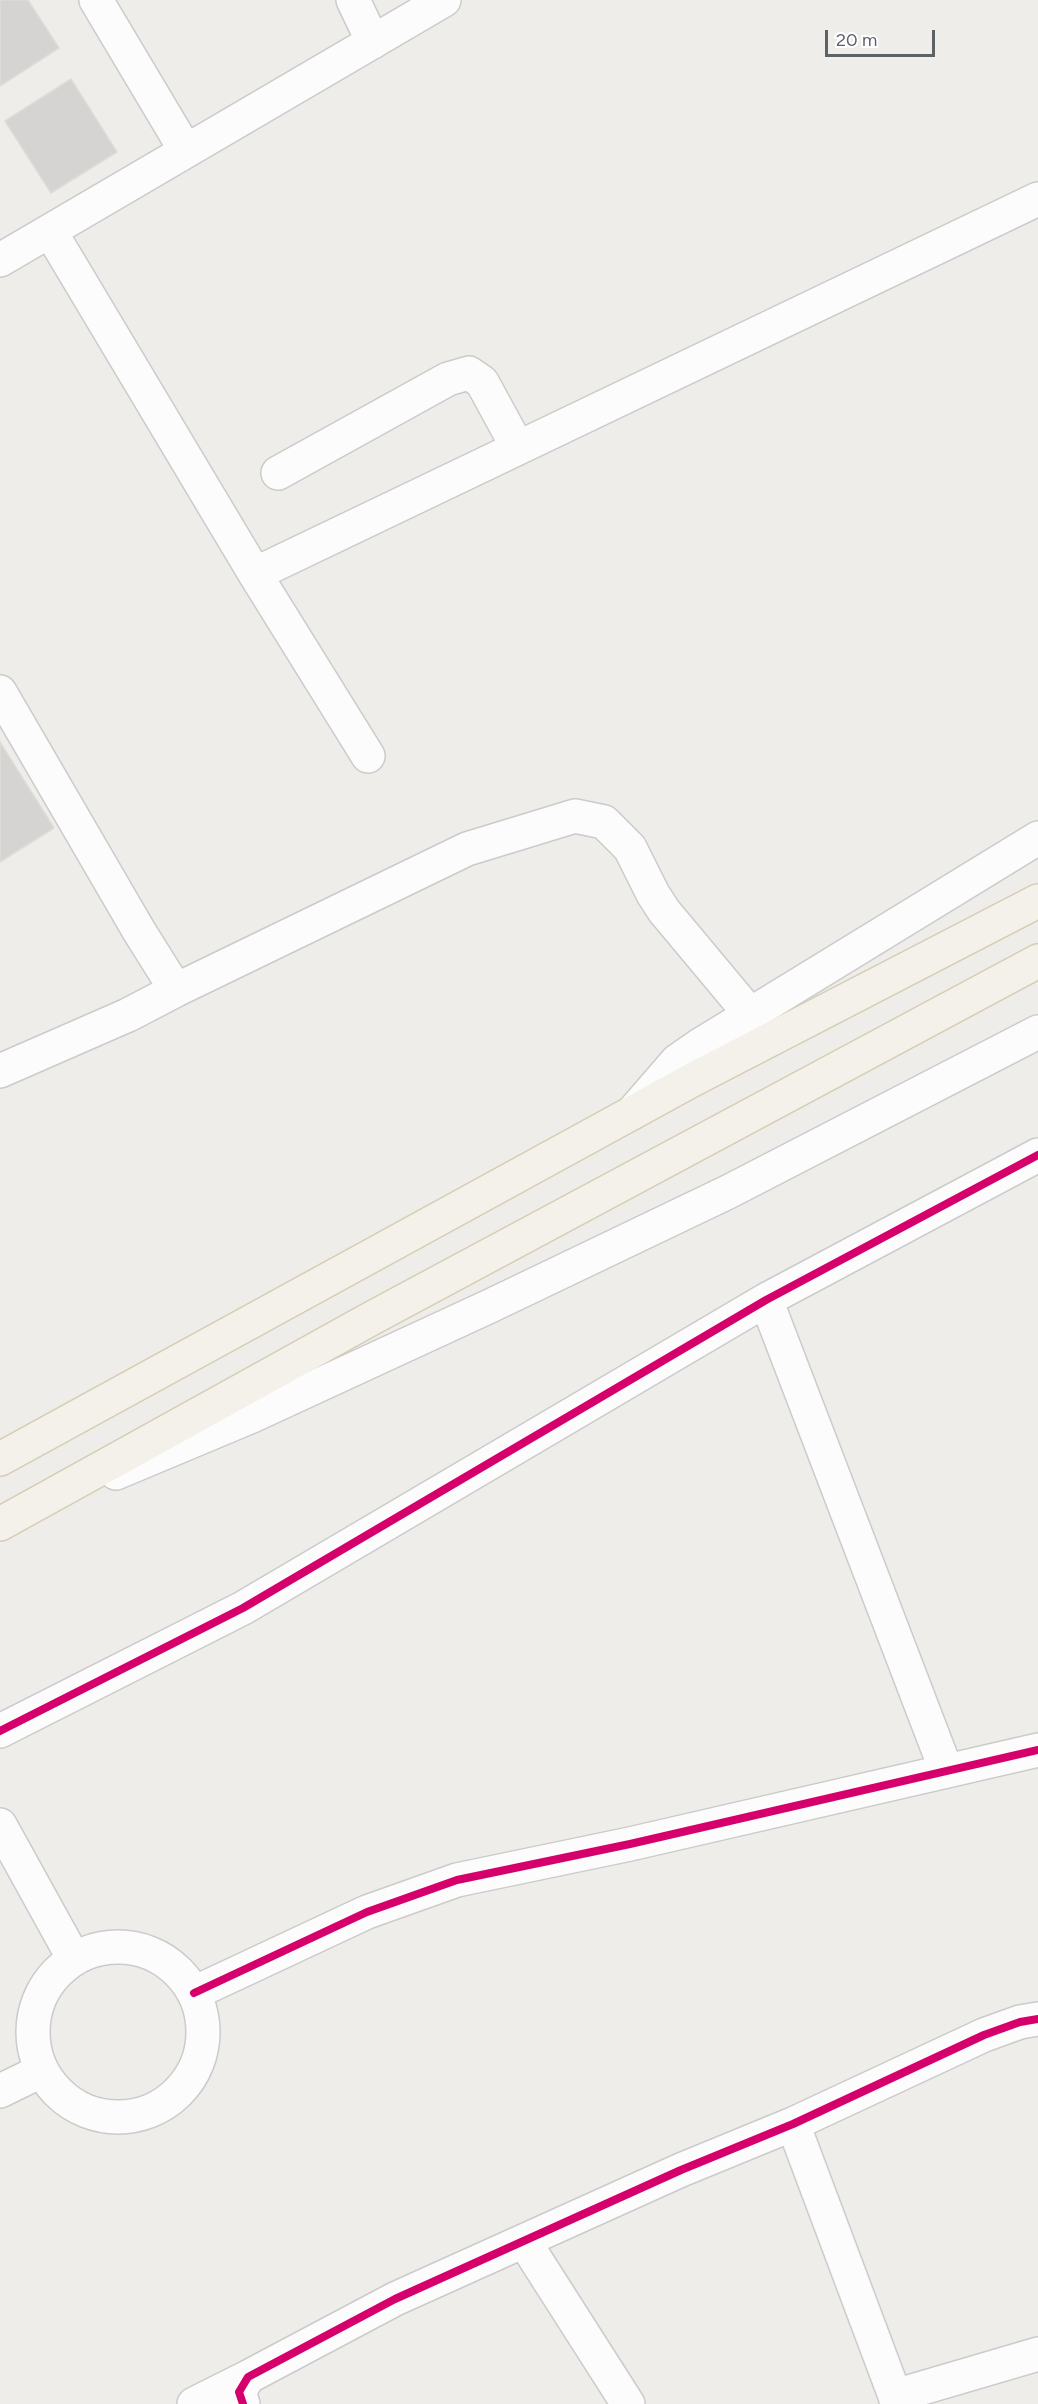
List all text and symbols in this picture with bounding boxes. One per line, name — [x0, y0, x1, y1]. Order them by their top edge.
scale bar — [828, 18, 938, 56]
text: 20 m — [836, 29, 877, 51]

